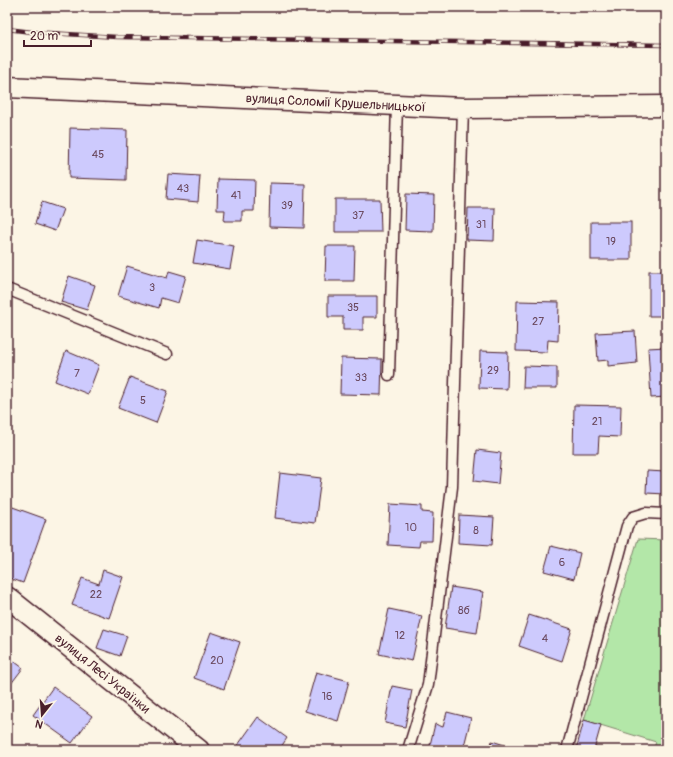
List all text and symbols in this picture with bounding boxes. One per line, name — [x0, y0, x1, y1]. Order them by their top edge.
scale bar — [24, 22, 91, 48]
text: 20 m — [30, 29, 59, 44]
street label: вулиця Соломії Крушельницької — [245, 90, 427, 116]
house number: 45 — [92, 148, 104, 161]
house number: 43 — [177, 182, 189, 195]
house number: 41 — [231, 189, 241, 202]
house number: 39 — [281, 199, 293, 212]
house number: 37 — [352, 209, 364, 222]
house number: 31 — [476, 218, 486, 231]
house number: 19 — [606, 235, 616, 248]
house number: 3 — [149, 281, 155, 294]
house number: 35 — [347, 301, 359, 314]
house number: 27 — [532, 315, 544, 328]
house number: 29 — [487, 364, 499, 377]
house number: 7 — [74, 367, 80, 380]
house number: 33 — [355, 371, 367, 384]
house number: 5 — [140, 394, 146, 407]
house number: 21 — [592, 415, 602, 428]
house number: 10 — [405, 521, 417, 534]
house number: 8 — [473, 524, 479, 537]
house number: 6 — [559, 556, 565, 569]
house number: 22 — [90, 588, 102, 601]
house number: 8б — [458, 604, 471, 617]
house number: 12 — [395, 629, 405, 642]
street label: вулиця Лесі Українки — [52, 631, 153, 717]
house number: 4 — [542, 632, 549, 645]
house number: 20 — [210, 654, 224, 667]
house number: 16 — [322, 690, 332, 703]
north arrow — [22, 695, 62, 735]
text: N — [33, 717, 45, 731]

